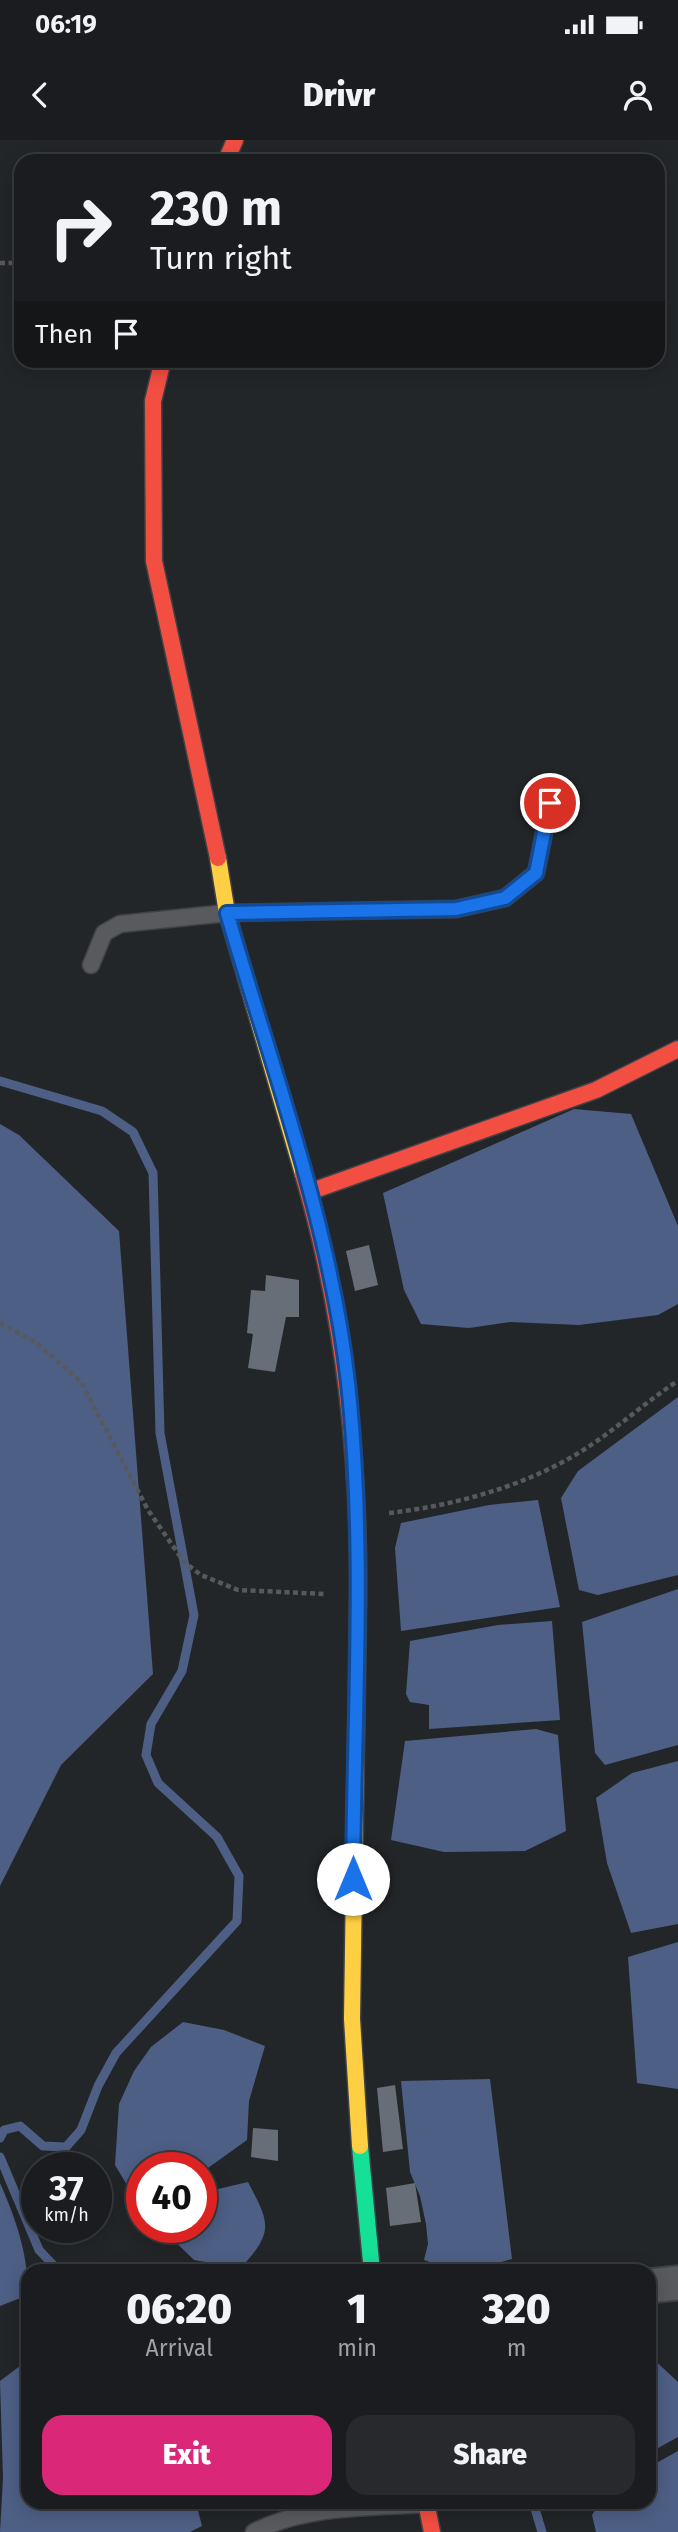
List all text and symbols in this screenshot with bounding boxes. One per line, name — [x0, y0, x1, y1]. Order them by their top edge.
text: 06:19 — [35, 9, 97, 40]
icon: back — [21, 76, 59, 114]
text: Drivr — [303, 76, 375, 114]
icon: person — [619, 76, 657, 114]
text: 230 m — [150, 179, 282, 238]
icon: right — [35, 182, 126, 273]
text: Turn right — [150, 239, 292, 277]
icon: arrive — [107, 315, 145, 353]
text: Then — [35, 319, 93, 350]
pin — [520, 773, 580, 833]
icon: arrive — [531, 784, 569, 822]
position arrow — [316, 1842, 390, 1916]
speed limit sign: 40 — [126, 2152, 217, 2243]
text: 37 — [49, 2167, 84, 2209]
text: km/h — [44, 2204, 89, 2226]
text: 06:20 — [126, 2284, 232, 2334]
text: 1 — [347, 2284, 367, 2334]
text: 320 — [482, 2284, 551, 2334]
text: Arrival — [145, 2334, 213, 2362]
text: min — [337, 2334, 377, 2362]
text: m — [507, 2334, 526, 2362]
button: Exit — [42, 2415, 332, 2495]
button: Share — [346, 2415, 635, 2495]

